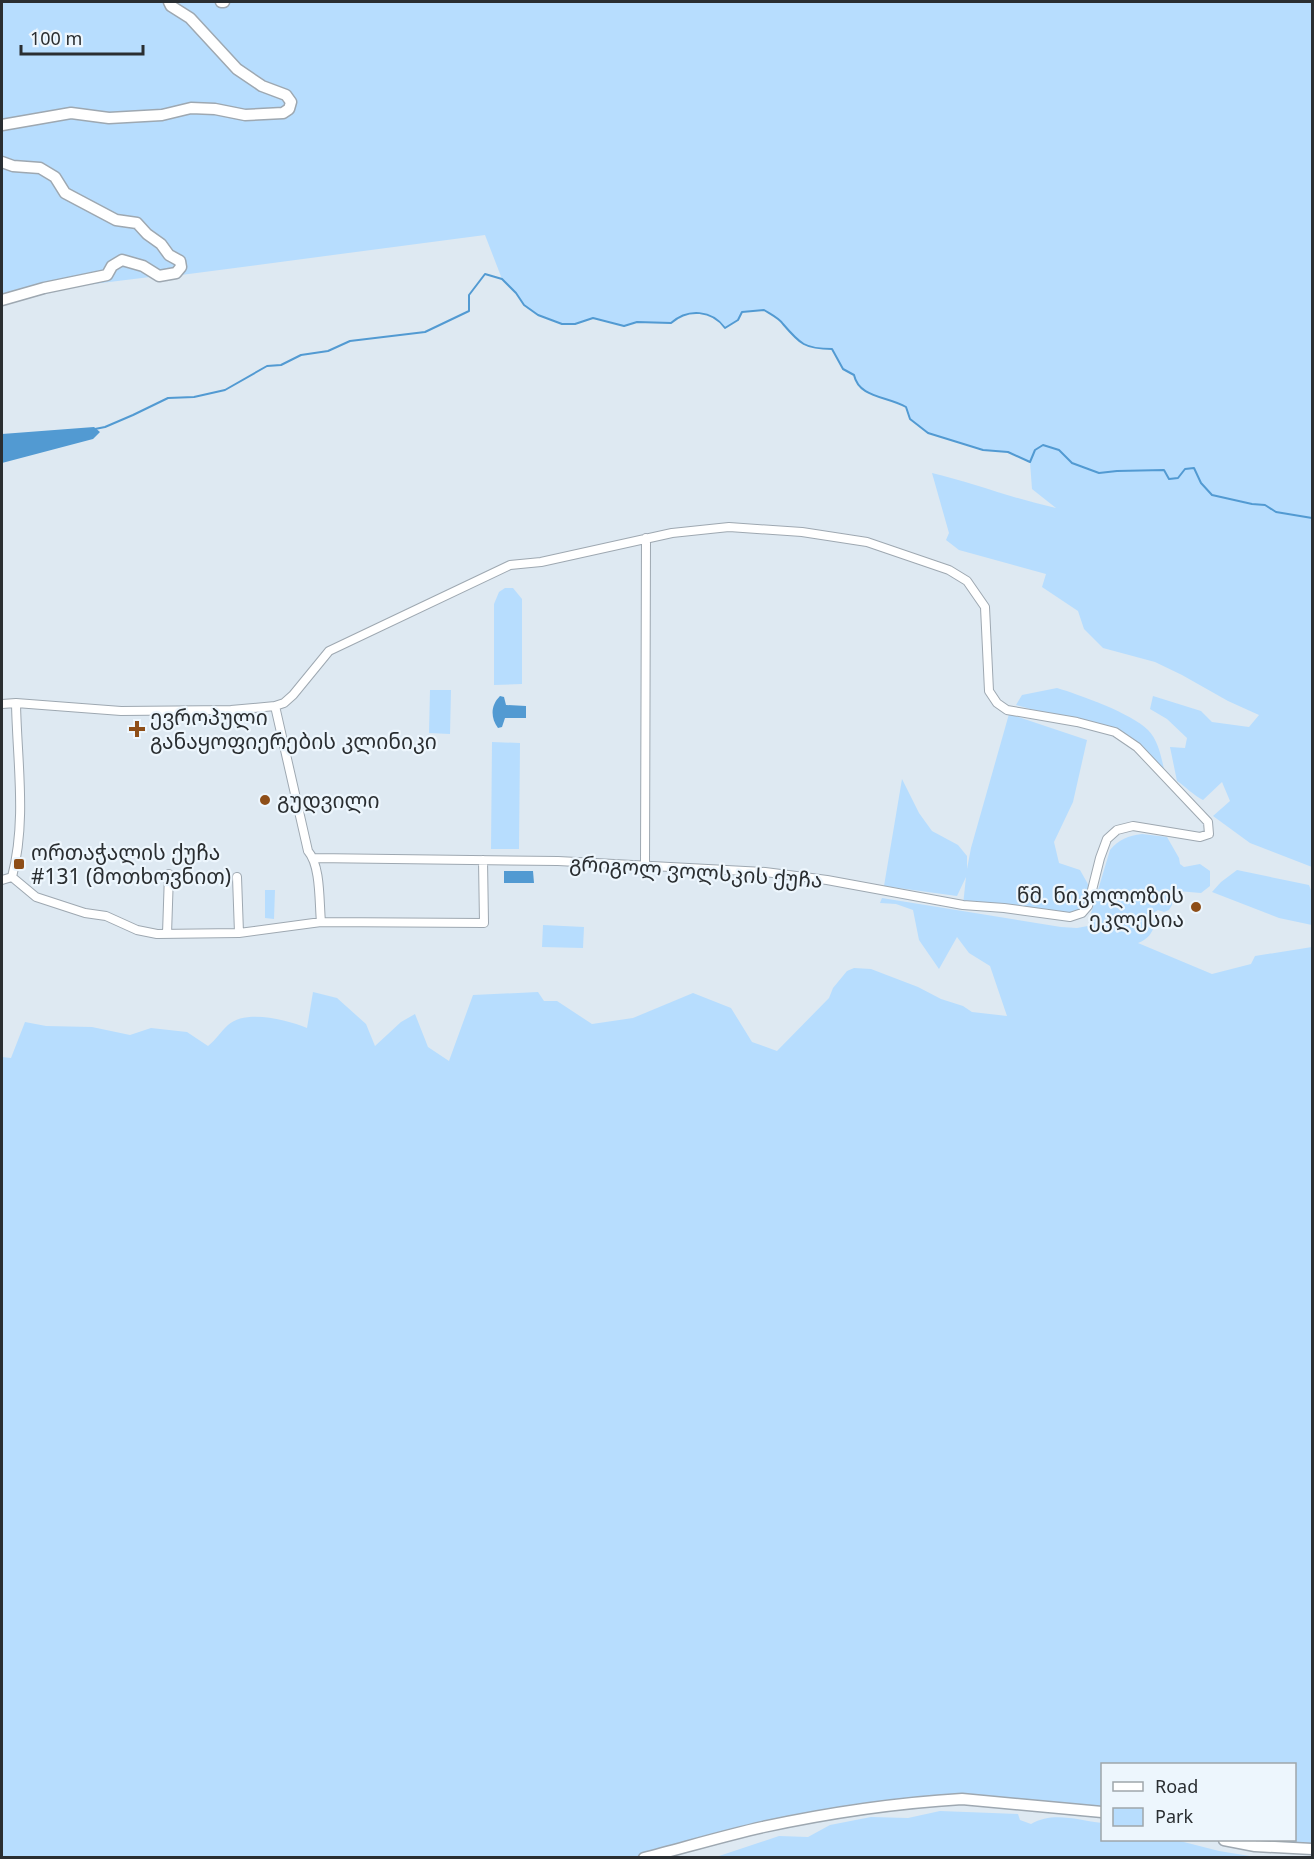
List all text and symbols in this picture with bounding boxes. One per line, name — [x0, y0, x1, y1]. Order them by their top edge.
scale bar — [21, 18, 142, 56]
text: 100 m — [30, 26, 82, 50]
place label: ევროპული განაყოფიერების კლინიკი — [150, 703, 437, 755]
marker: ევროპული განაყოფიერების კლინიკი — [128, 720, 146, 738]
place label: გუდვილი — [277, 786, 379, 814]
marker: გუდვილი — [258, 793, 272, 807]
place label: ორთაჭალის ქუჩა #131 (მოთხოვნით) — [31, 838, 231, 890]
street label: გრიგოლ ვოლსკის ქუჩა — [568, 848, 824, 894]
marker: ორთაჭალის ქუჩა #131 (მოთხოვნით) — [12, 857, 26, 871]
place label: წმ. ნიკოლოზის ეკლესია — [1017, 881, 1184, 933]
marker: წმ. ნიკოლოზის ეკლესია — [1189, 900, 1203, 914]
legend — [1101, 1763, 1296, 1841]
text: Road — [1155, 1774, 1198, 1798]
text: Park — [1155, 1804, 1193, 1828]

